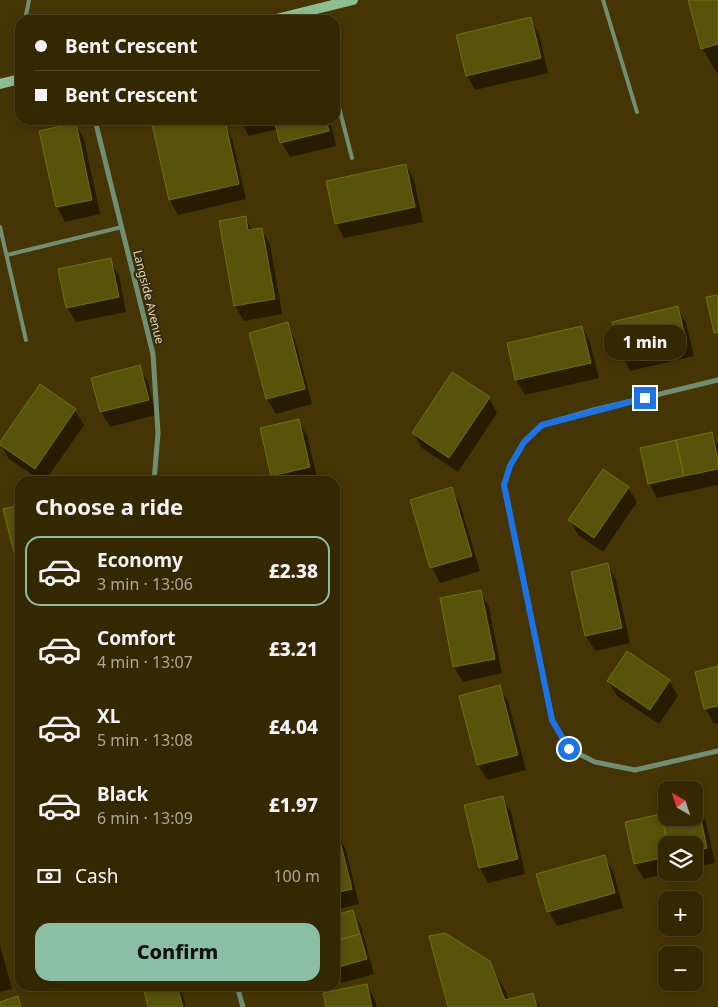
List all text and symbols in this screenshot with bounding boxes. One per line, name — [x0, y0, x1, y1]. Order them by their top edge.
text: Bent Crescent — [65, 33, 197, 59]
text: Bent Crescent — [65, 82, 197, 108]
street label: Langside Avenue — [129, 248, 169, 346]
callout: 1 min — [604, 326, 686, 360]
text: 1 min — [623, 331, 667, 353]
route end — [634, 387, 656, 409]
text: Choose a ride — [35, 491, 183, 521]
text: Economy — [97, 547, 183, 573]
icon: car — [37, 549, 82, 594]
text: £2.38 — [269, 558, 318, 584]
text: 3 min · 13:06 — [97, 573, 193, 595]
text: Comfort — [97, 625, 176, 651]
icon: car — [37, 627, 82, 672]
text: £3.21 — [269, 636, 318, 662]
text: 4 min · 13:07 — [97, 651, 193, 673]
text: XL — [97, 703, 120, 729]
icon: car — [37, 705, 82, 750]
text: £4.04 — [269, 714, 318, 740]
text: 5 min · 13:08 — [97, 729, 193, 751]
route start — [558, 738, 580, 760]
text: Black — [97, 781, 148, 807]
north arrow — [658, 781, 702, 826]
map controls — [658, 781, 703, 991]
icon: car — [37, 783, 82, 828]
text: £1.97 — [269, 792, 318, 818]
text: 6 min · 13:09 — [97, 807, 193, 829]
button: layers — [658, 836, 703, 881]
icon: cash — [35, 862, 63, 890]
text: Cash — [75, 863, 119, 889]
text: 100 m — [273, 865, 320, 887]
button: + — [658, 891, 703, 936]
button: Confirm — [35, 923, 320, 981]
button: − — [658, 946, 703, 991]

